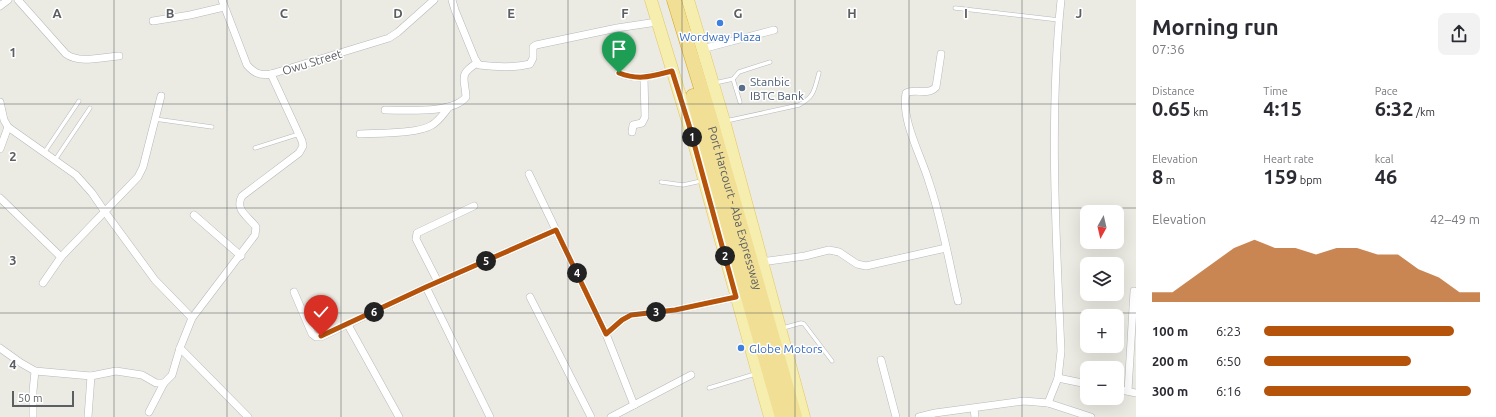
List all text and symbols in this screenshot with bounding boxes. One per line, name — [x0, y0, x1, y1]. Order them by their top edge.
text: A — [52, 6, 62, 20]
text: B — [166, 6, 175, 20]
text: C — [280, 6, 289, 20]
text: D — [393, 6, 403, 20]
text: E — [507, 6, 515, 20]
text: F — [621, 6, 629, 20]
text: G — [734, 6, 743, 20]
text: H — [847, 6, 857, 20]
text: I — [964, 6, 968, 20]
text: J — [1076, 6, 1082, 20]
button: share — [1438, 13, 1480, 55]
text: Morning run — [1152, 14, 1279, 39]
marker: Wordway Plaza — [715, 18, 725, 28]
place label: Wordway Plaza — [679, 30, 761, 43]
pin — [602, 32, 636, 73]
icon: arrive — [608, 38, 630, 60]
text: 07:36 — [1152, 42, 1185, 56]
text: 1 — [9, 45, 17, 59]
street label: Owu Street — [281, 47, 344, 77]
place label: Stanbic IBTC Bank — [750, 75, 804, 102]
marker: Stanbic IBTC Bank — [737, 83, 747, 93]
text: Distance — [1152, 85, 1195, 97]
text: Time — [1263, 85, 1288, 97]
text: Pace — [1375, 85, 1398, 97]
text: 0.65 — [1152, 97, 1191, 120]
text: 4:15 — [1263, 97, 1302, 120]
text: 6:32 — [1375, 97, 1413, 120]
text: km — [1191, 106, 1208, 118]
text: /km — [1413, 106, 1435, 118]
street label: Port Harcourt - Aba Expressway — [706, 125, 765, 292]
pin: 1 — [682, 127, 702, 147]
text: 1 — [689, 131, 695, 143]
text: 2 — [9, 149, 17, 163]
text: Elevation — [1152, 153, 1198, 165]
text: Heart rate — [1263, 153, 1314, 165]
text: kcal — [1375, 153, 1394, 165]
text: 8 — [1152, 165, 1163, 188]
text: 159 — [1263, 165, 1297, 188]
text: 46 — [1375, 165, 1397, 188]
text: m — [1163, 174, 1175, 186]
text: bpm — [1297, 174, 1322, 186]
north arrow — [1080, 205, 1124, 249]
map controls — [1080, 205, 1124, 405]
text: Elevation — [1152, 212, 1206, 226]
text: 42–49 m — [1430, 212, 1480, 226]
pin: 2 — [715, 246, 735, 266]
text: 2 — [722, 250, 728, 262]
pin: 5 — [476, 251, 496, 271]
text: 3 — [9, 253, 17, 267]
text: 5 — [483, 255, 489, 267]
button: layers — [1080, 257, 1124, 301]
pin: 4 — [567, 263, 587, 283]
text: 4 — [574, 267, 580, 279]
pin — [304, 295, 338, 336]
icon: check — [310, 301, 332, 323]
pin: 6 — [364, 302, 384, 322]
pin: 3 — [646, 302, 666, 322]
text: 6 — [371, 306, 377, 318]
text: 3 — [653, 306, 659, 318]
button: + — [1080, 309, 1124, 353]
text: 100 m — [1152, 324, 1188, 338]
text: 6:23 — [1216, 324, 1241, 338]
place label: Globe Motors — [749, 342, 822, 355]
marker: Globe Motors — [736, 343, 746, 353]
text: 200 m — [1152, 354, 1188, 368]
text: 6:50 — [1216, 354, 1241, 368]
text: 4 — [9, 357, 17, 371]
button: − — [1080, 361, 1124, 405]
text: 300 m — [1152, 384, 1188, 398]
text: 6:16 — [1216, 384, 1241, 398]
scale bar — [12, 389, 74, 408]
text: 50 m — [18, 392, 42, 404]

